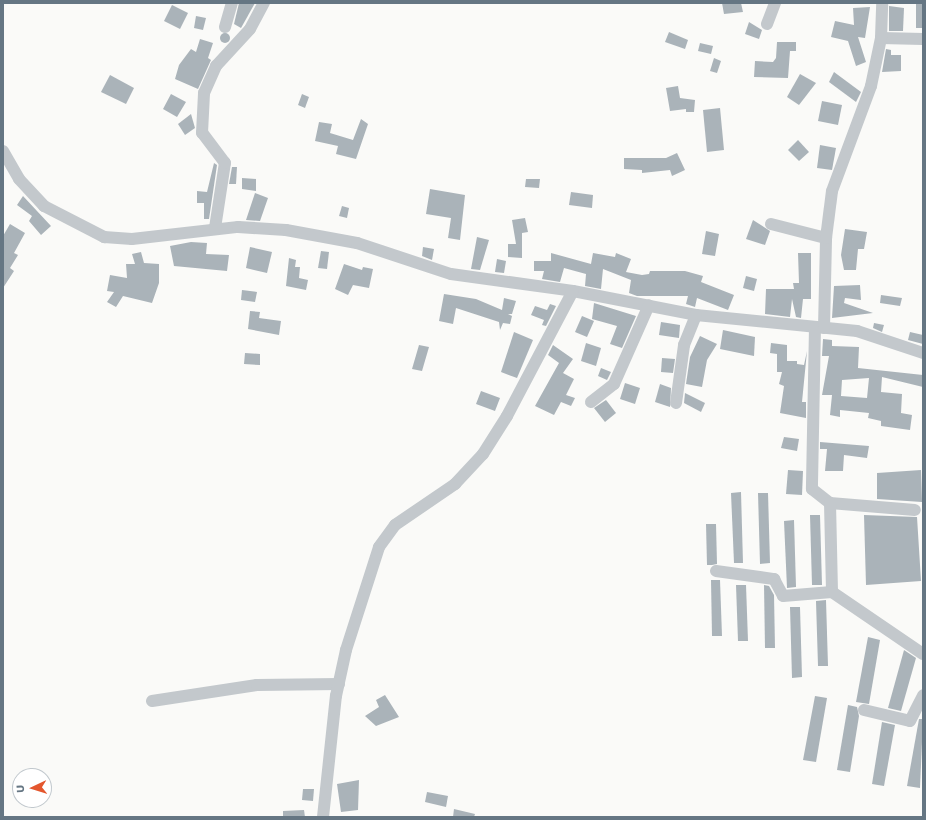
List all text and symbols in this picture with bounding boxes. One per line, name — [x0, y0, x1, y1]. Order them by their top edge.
north arrow — [12, 768, 52, 808]
text: U — [14, 784, 27, 793]

